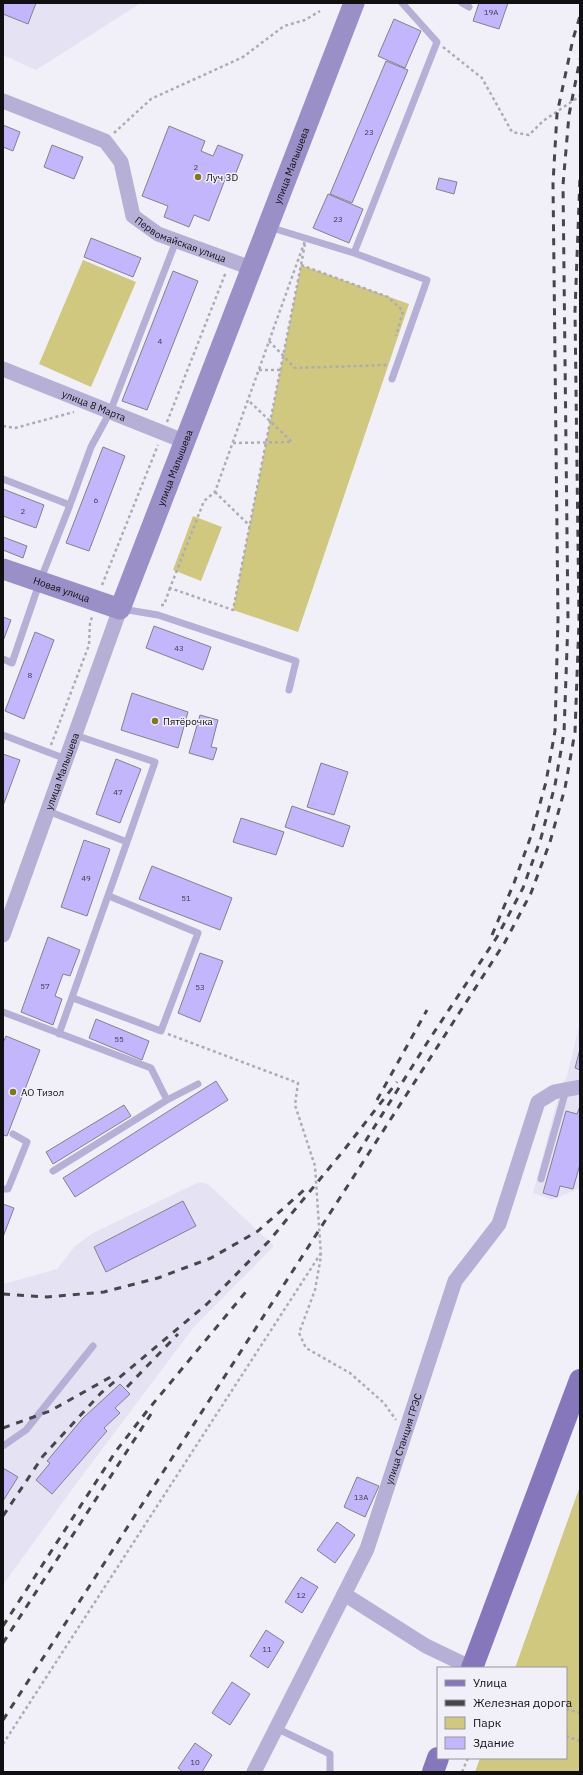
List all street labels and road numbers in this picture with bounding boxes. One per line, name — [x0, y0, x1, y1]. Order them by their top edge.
street label: улица Малышева — [271, 125, 313, 206]
street label: Первомайская улица — [132, 214, 229, 266]
street label: улица 8 Марта — [60, 387, 128, 425]
street label: улица Малышева — [154, 427, 196, 508]
street label: Новая улица — [31, 574, 92, 605]
street label: улица Малышева — [42, 730, 82, 812]
street label: улица Станция ГРЭС — [383, 1392, 425, 1486]

